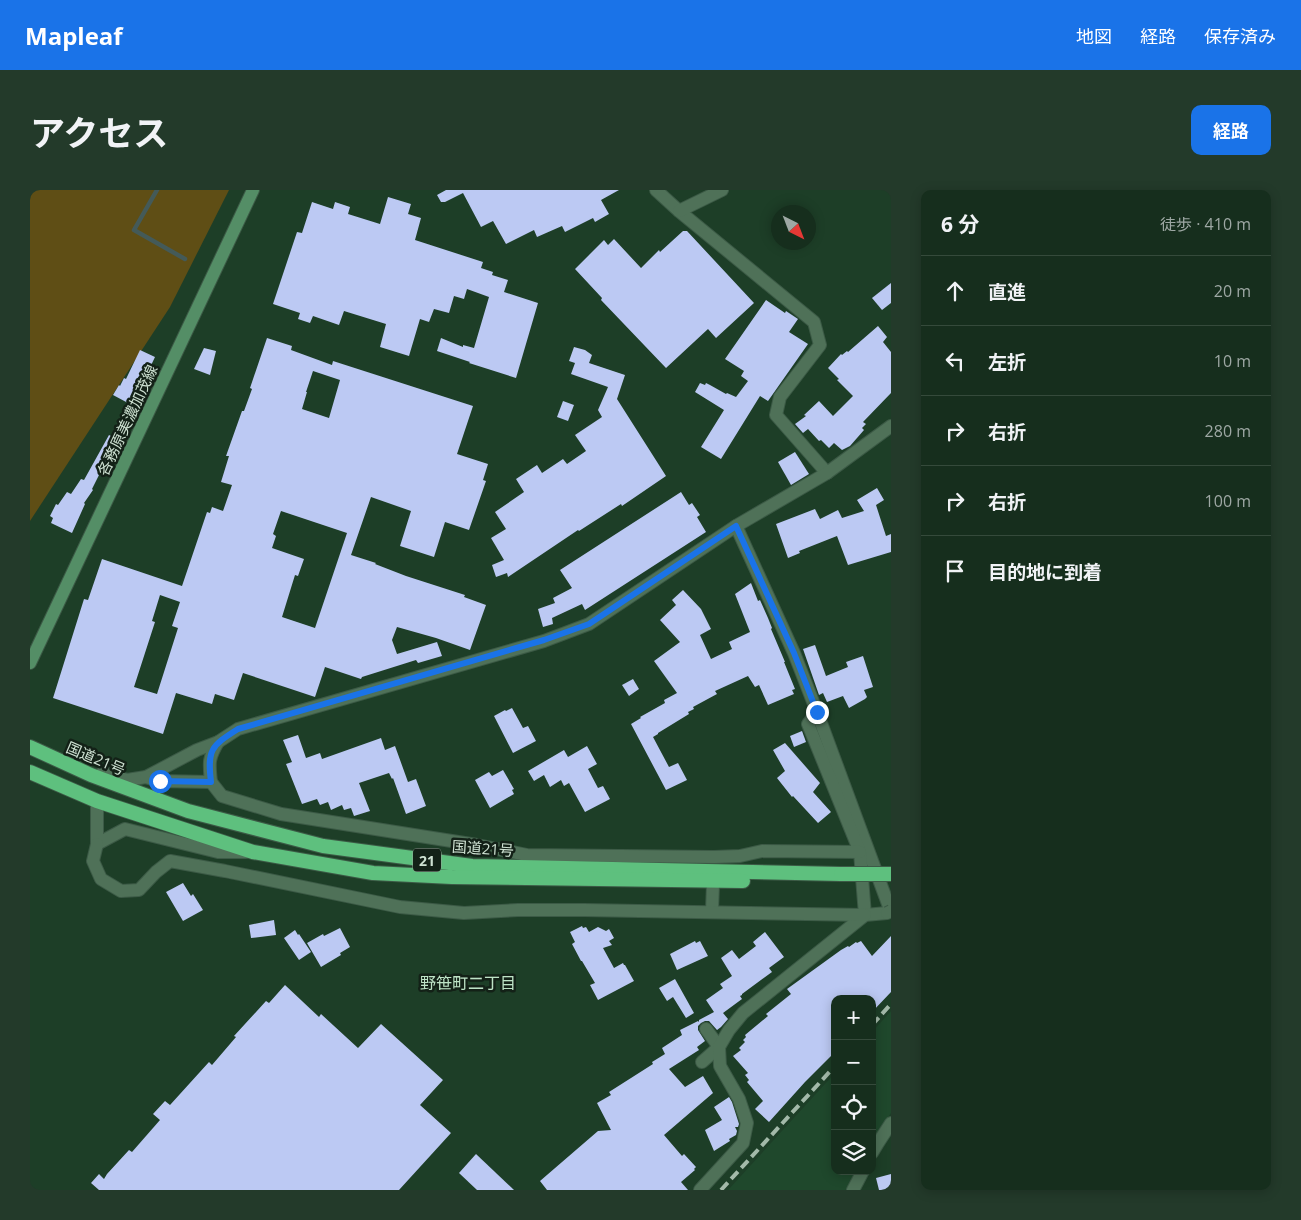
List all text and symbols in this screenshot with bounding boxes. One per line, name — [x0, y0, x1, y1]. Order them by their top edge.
text: Mapleaf — [25, 19, 123, 52]
text: 地図 — [1076, 24, 1112, 48]
text: 経路 — [1140, 24, 1176, 48]
text: 保存済み — [1204, 24, 1276, 48]
button: 経路 — [1191, 105, 1271, 155]
text: アクセス — [30, 109, 168, 156]
north arrow — [771, 205, 816, 250]
text: 6 分 — [941, 210, 979, 238]
text: 徒歩 · 410 m — [1160, 213, 1251, 235]
icon: ahead — [941, 277, 969, 305]
text: 直進 — [988, 279, 1026, 305]
text: 20 m — [1214, 280, 1251, 302]
icon: left — [941, 347, 969, 375]
text: 左折 — [988, 349, 1026, 375]
text: 10 m — [1214, 350, 1251, 372]
street label: 各務原美濃加茂線 — [93, 361, 161, 479]
icon: right — [941, 417, 969, 445]
text: 右折 — [988, 419, 1026, 445]
text: 280 m — [1205, 420, 1251, 442]
icon: right — [941, 487, 969, 515]
text: 右折 — [988, 489, 1026, 515]
text: 100 m — [1205, 490, 1251, 512]
icon: arrive — [941, 557, 969, 585]
text: 目的地に到着 — [988, 559, 1102, 585]
route end — [806, 701, 829, 724]
street label: 国道21号 — [63, 737, 129, 779]
route start — [149, 770, 172, 793]
street label: 国道21号 — [451, 836, 515, 860]
road number: 21 — [413, 848, 441, 872]
district label: 野笹町二丁目 — [420, 972, 516, 994]
map controls — [831, 995, 876, 1175]
button: + — [831, 995, 876, 1040]
button: − — [831, 1040, 876, 1085]
button: locate — [831, 1085, 876, 1130]
button: layers — [831, 1130, 876, 1175]

